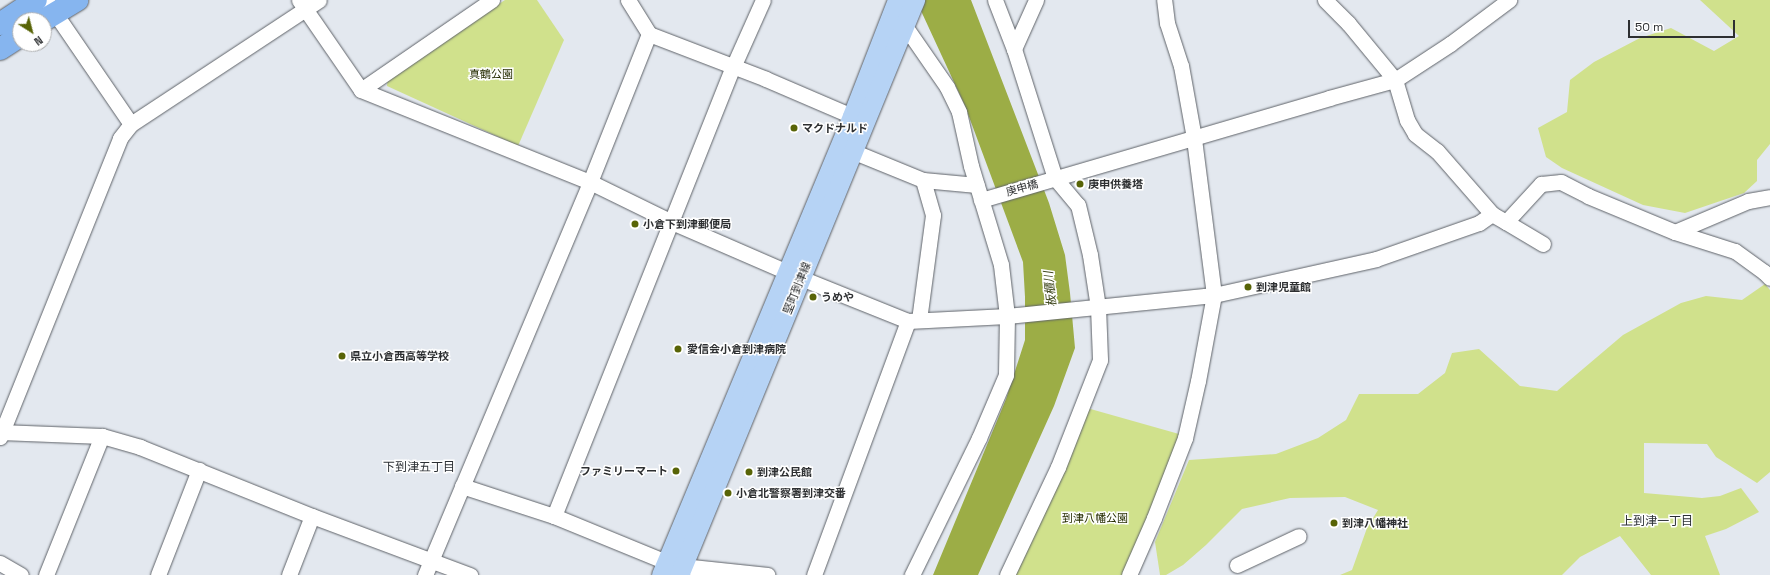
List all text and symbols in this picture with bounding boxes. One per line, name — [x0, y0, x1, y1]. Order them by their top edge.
north arrow — [12, 12, 52, 52]
scale bar — [1630, 12, 1737, 38]
text: 50 m — [1635, 19, 1663, 35]
text: N — [31, 33, 46, 49]
park label: 真鶴公園 — [469, 67, 513, 81]
place label: マクドナルド — [802, 121, 868, 135]
marker: マクドナルド — [789, 123, 799, 133]
street label: 庚申橋 — [1004, 177, 1040, 199]
place label: 庚申供養塔 — [1088, 177, 1143, 191]
marker: 庚申供養塔 — [1075, 179, 1085, 189]
place label: 小倉下到津郵便局 — [643, 217, 731, 231]
marker: 小倉下到津郵便局 — [630, 219, 640, 229]
street label: 堅町到津線 — [781, 260, 813, 316]
water label: 板櫃川 — [1042, 270, 1060, 308]
place label: 到津児童館 — [1256, 280, 1311, 294]
marker: 到津児童館 — [1243, 282, 1253, 292]
place label: うめや — [821, 290, 854, 304]
marker: うめや — [808, 292, 818, 302]
place label: 愛信会小倉到津病院 — [687, 342, 786, 356]
marker: 愛信会小倉到津病院 — [672, 343, 684, 355]
place label: 県立小倉西高等学校 — [350, 349, 449, 363]
marker: 県立小倉西高等学校 — [337, 351, 347, 361]
district label: 下到津五丁目 — [383, 461, 455, 475]
place label: ファミリーマート — [580, 464, 668, 478]
place label: 到津公民館 — [757, 465, 812, 479]
marker: ファミリーマート — [671, 466, 681, 476]
marker: 到津公民館 — [744, 467, 754, 477]
place label: 小倉北警察署到津交番 — [736, 486, 846, 500]
marker: 小倉北警察署到津交番 — [723, 488, 733, 498]
park label: 到津八幡公園 — [1062, 511, 1128, 525]
district label: 上到津一丁目 — [1621, 515, 1693, 529]
place label: 到津八幡神社 — [1342, 516, 1408, 530]
marker: 到津八幡神社 — [1329, 518, 1339, 528]

